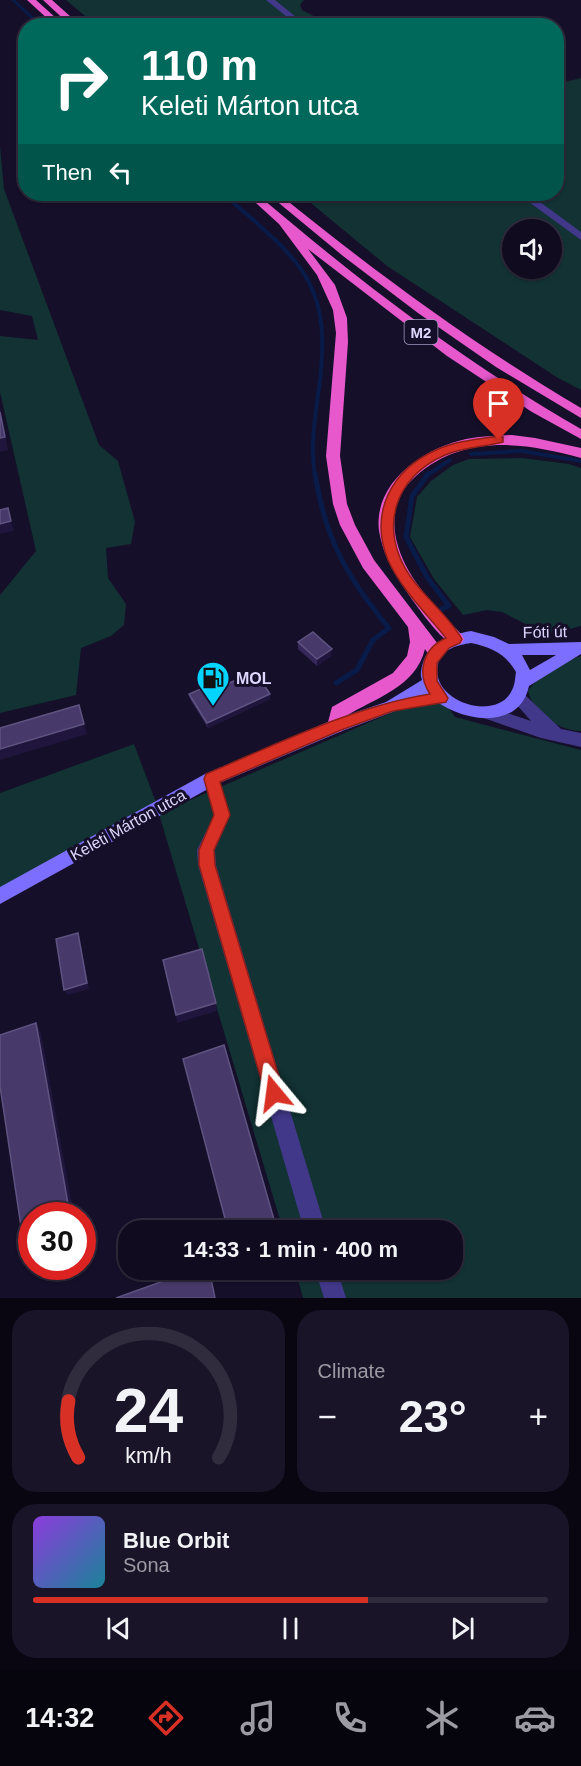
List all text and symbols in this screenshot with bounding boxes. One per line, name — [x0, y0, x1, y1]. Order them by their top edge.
icon: right — [42, 42, 120, 120]
text: 110 m — [141, 42, 258, 89]
text: Keleti Márton utca — [141, 91, 359, 121]
icon: left — [104, 156, 137, 189]
text: Then — [42, 160, 92, 185]
map controls — [502, 219, 562, 279]
button: sound — [502, 219, 562, 279]
road number: M2 — [404, 320, 438, 344]
pin — [473, 378, 524, 440]
icon: arrive — [482, 387, 515, 420]
street label: Fóti út — [523, 623, 568, 641]
fuel station icon: MOL — [195, 660, 231, 707]
place label: MOL — [236, 670, 272, 687]
street label: Keleti Márton utca — [67, 786, 189, 864]
position arrow — [242, 1061, 306, 1125]
speed limit sign: 30 — [18, 1202, 96, 1280]
text: 14:33 · 1 min · 400 m — [183, 1237, 398, 1262]
text: Climate — [318, 1360, 385, 1382]
text: 24 — [114, 1376, 183, 1445]
text: 23° — [399, 1391, 467, 1442]
text: − — [318, 1398, 337, 1435]
text: + — [529, 1398, 548, 1435]
text: km/h — [125, 1444, 171, 1468]
text: Blue Orbit — [123, 1528, 229, 1553]
text: Sona — [123, 1554, 170, 1576]
icon: previous — [102, 1612, 135, 1645]
icon: pause — [274, 1612, 307, 1645]
icon: next — [446, 1612, 479, 1645]
icon: directions — [145, 1697, 187, 1739]
icon: music — [237, 1697, 279, 1739]
icon: phone — [329, 1697, 371, 1739]
icon: climate — [421, 1697, 463, 1739]
icon: car — [514, 1697, 556, 1739]
text: 14:32 — [25, 1703, 94, 1733]

